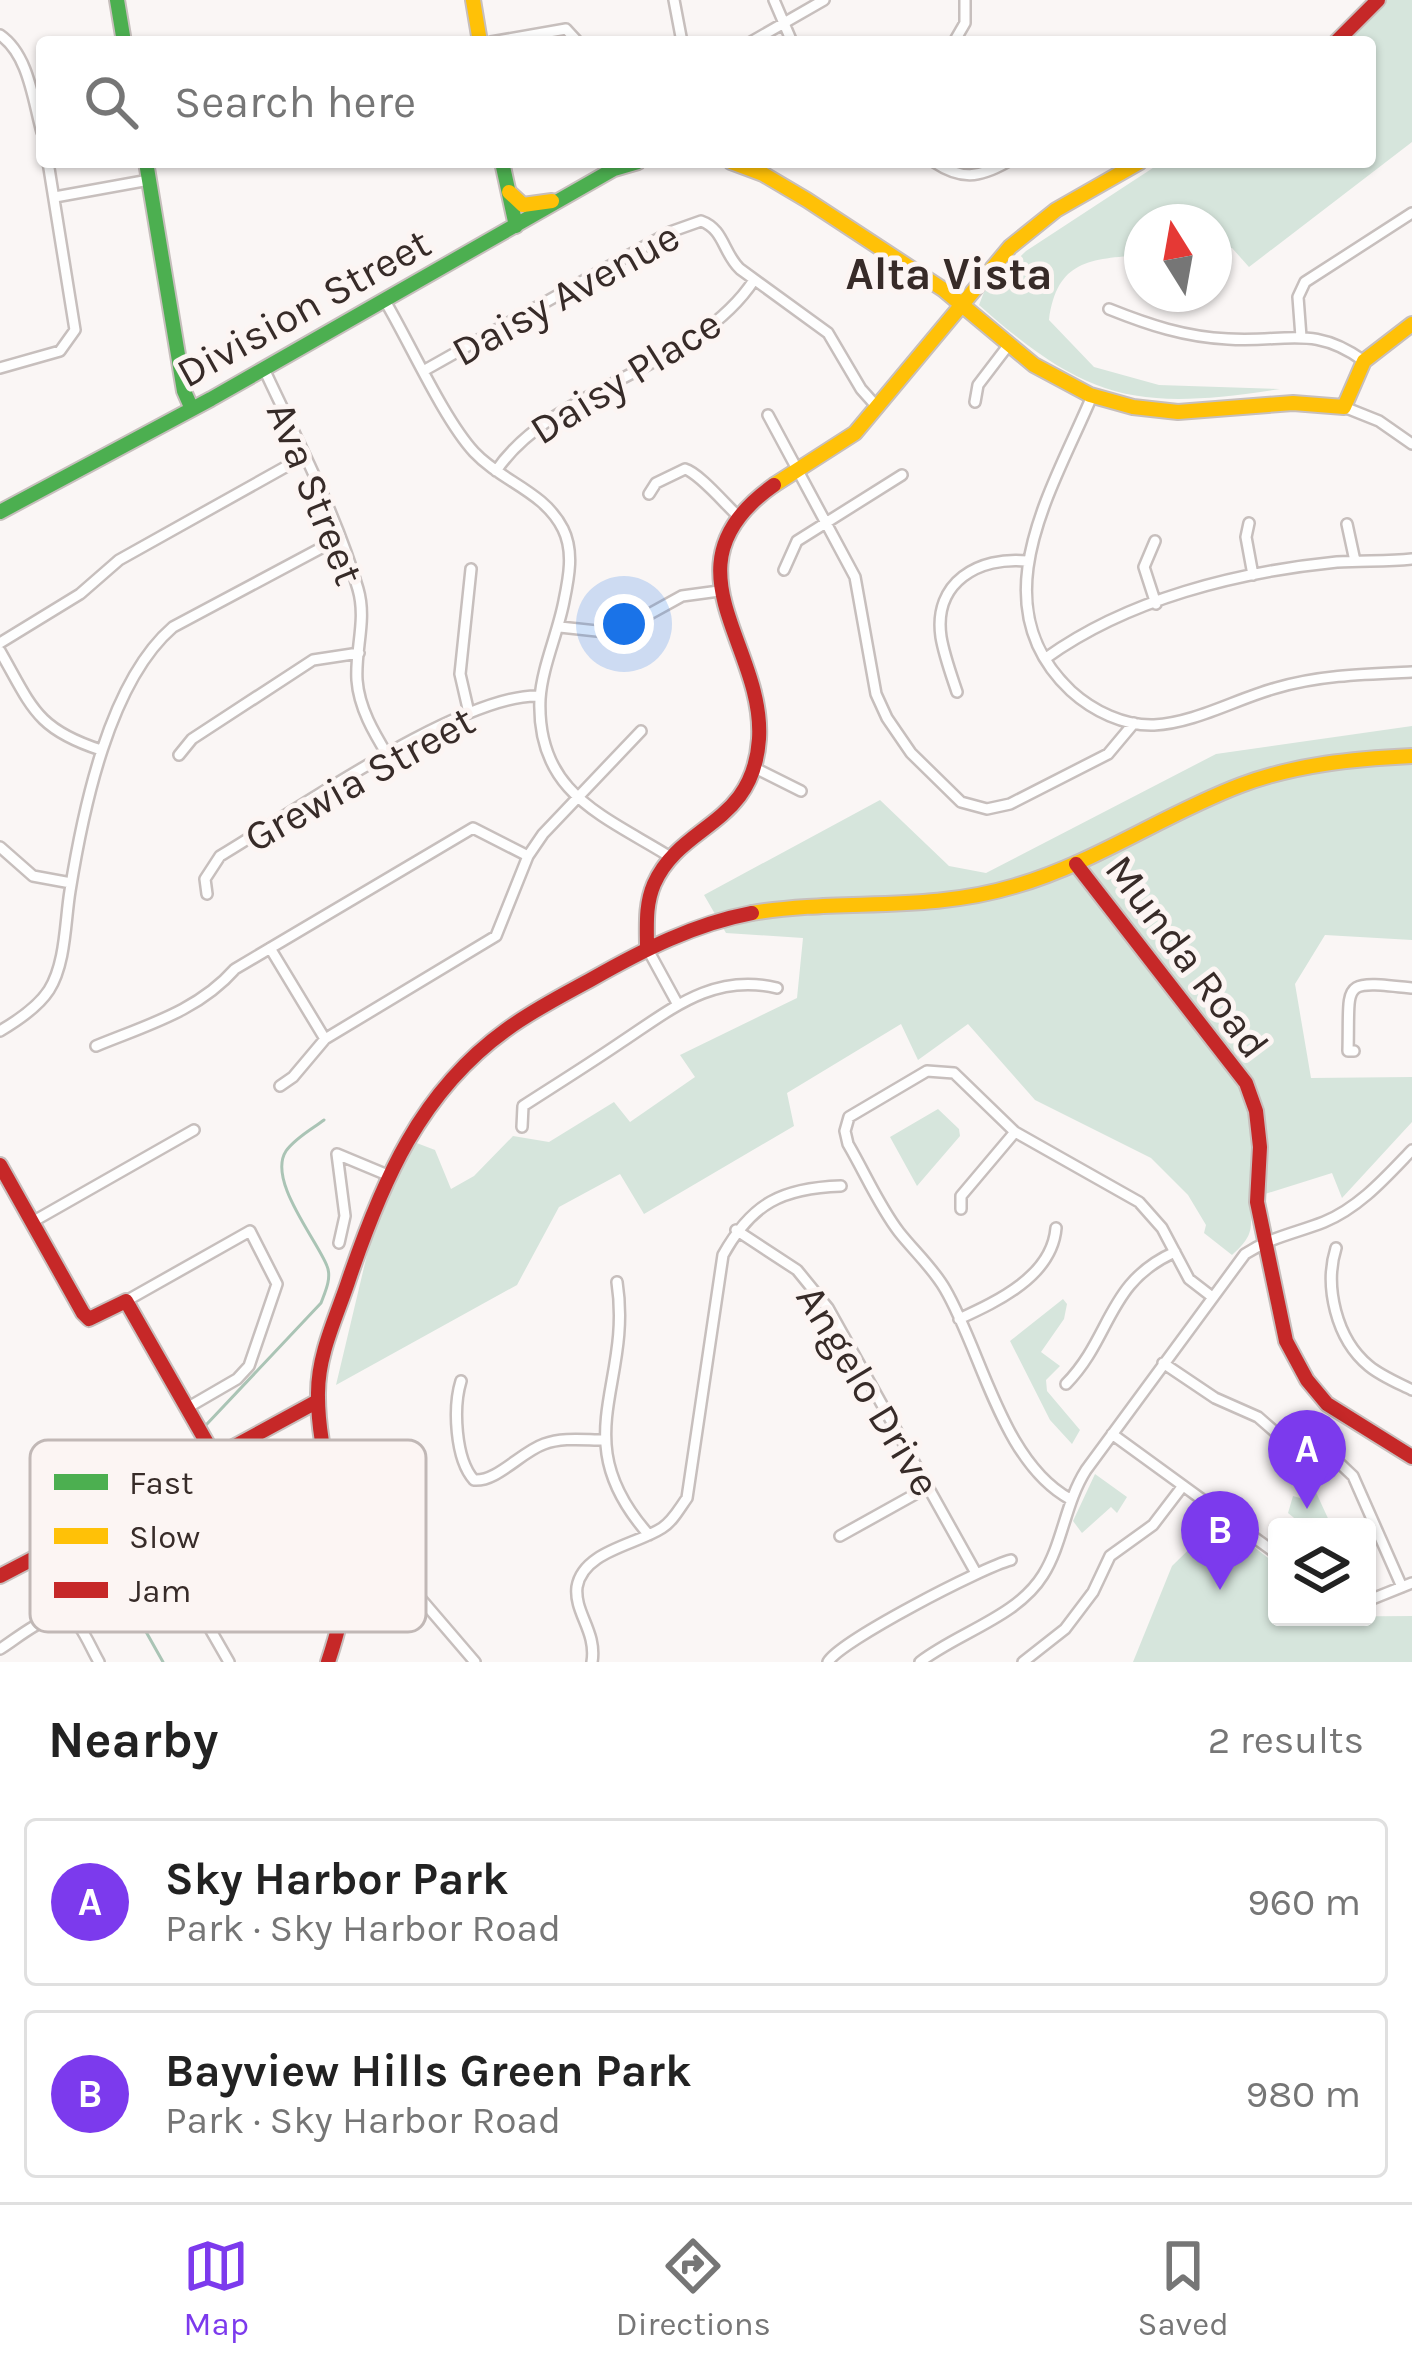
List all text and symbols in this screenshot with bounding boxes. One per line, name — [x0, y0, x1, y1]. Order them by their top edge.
search box — [36, 36, 1376, 168]
icon: search — [78, 69, 144, 135]
text: Search here — [174, 76, 416, 128]
north arrow — [1124, 204, 1232, 312]
street label: Daisy Avenue — [443, 211, 688, 377]
street label: Division Street — [168, 218, 439, 398]
district label: Alta Vista — [845, 248, 1053, 300]
street label: Daisy Place — [521, 299, 730, 455]
street label: Ava Street — [256, 395, 374, 592]
your location — [594, 594, 654, 654]
street label: Grewia Street — [236, 695, 483, 863]
street label: Munda Road — [1095, 845, 1280, 1068]
street label: Angelo Drive — [786, 1276, 951, 1505]
pin: A — [1268, 1410, 1346, 1509]
legend — [30, 1440, 426, 1632]
text: Fast — [129, 1464, 193, 1502]
pin: B — [1181, 1491, 1259, 1590]
text: Slow — [129, 1518, 200, 1556]
map controls — [1268, 1518, 1376, 1626]
button: layers — [1268, 1518, 1376, 1626]
text: Jam — [129, 1572, 191, 1610]
text: Nearby — [48, 1710, 218, 1770]
text: 2 results — [1208, 1717, 1364, 1763]
text: Sky Harbor Park — [165, 1853, 509, 1905]
text: A — [78, 1879, 102, 1925]
text: 960 m — [1247, 1879, 1361, 1925]
text: Park · Sky Harbor Road — [165, 1905, 561, 1951]
text: Bayview Hills Green Park — [165, 2045, 692, 2097]
text: B — [77, 2071, 103, 2117]
text: 980 m — [1246, 2071, 1361, 2117]
text: Park · Sky Harbor Road — [165, 2097, 561, 2143]
tab: Map — [183, 2233, 249, 2343]
tab: Directions — [616, 2233, 771, 2343]
tab: Saved — [1138, 2233, 1229, 2343]

